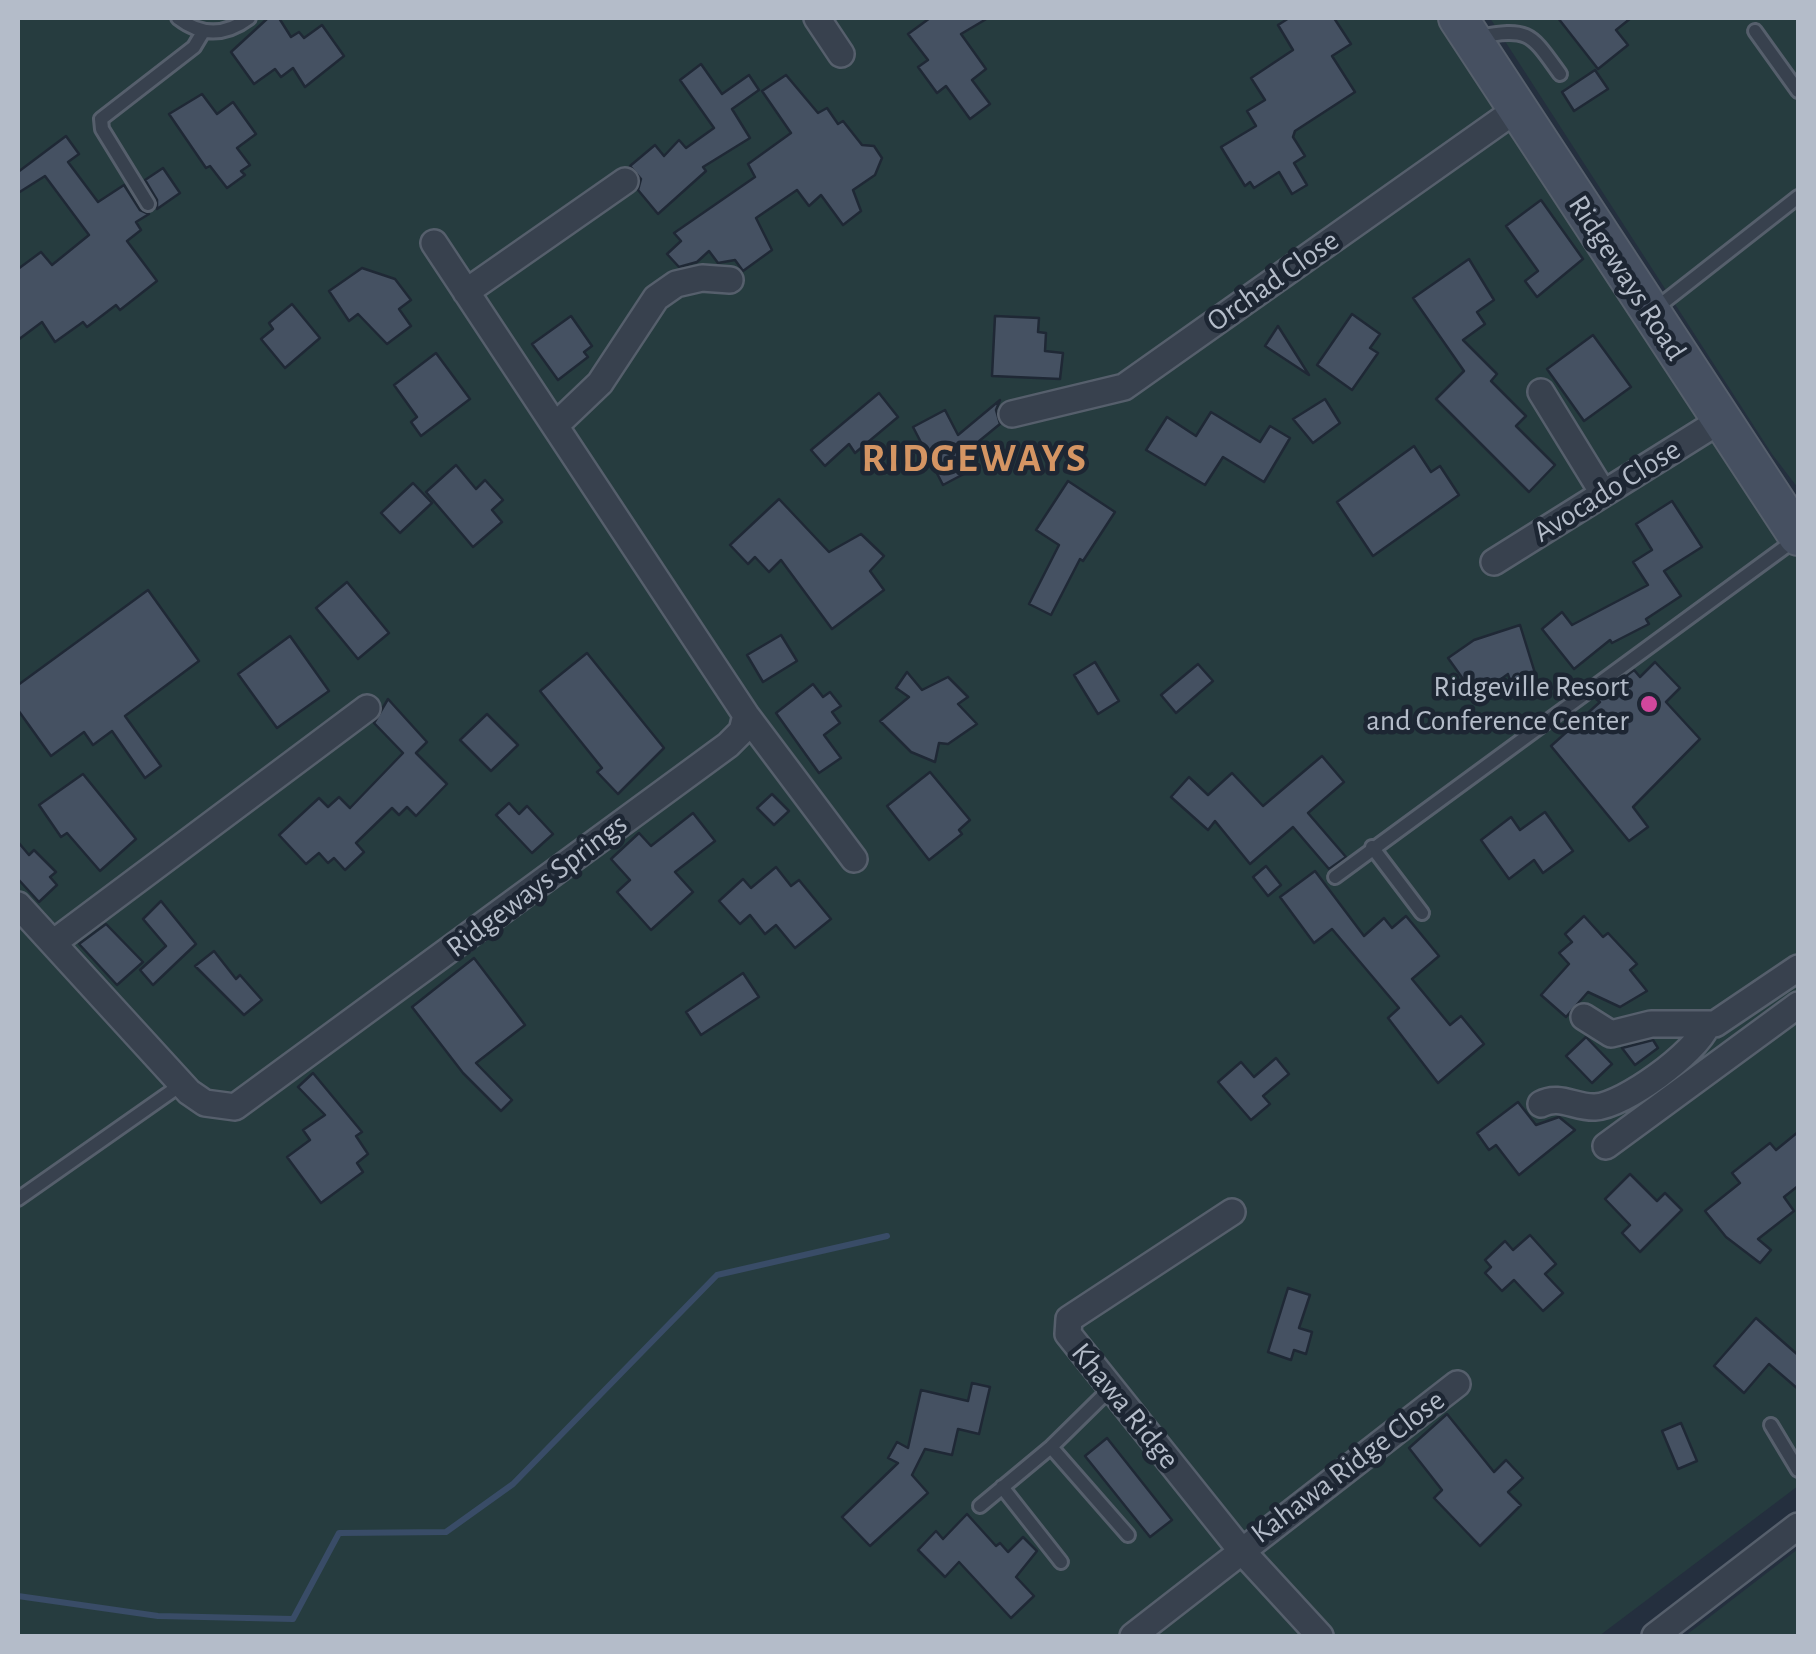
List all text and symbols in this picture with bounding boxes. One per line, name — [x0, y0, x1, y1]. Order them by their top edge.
street label: Ridgeways Road — [1560, 189, 1694, 367]
street label: Orchad Close — [1200, 222, 1346, 340]
street label: Avocado Close — [1527, 432, 1687, 550]
district label: RIDGEWAYS — [862, 435, 1088, 483]
place label: Ridgeville Resort and Conference Center — [1366, 669, 1629, 740]
marker: Ridgeville Resort and Conference Center — [1638, 693, 1660, 715]
street label: Ridgeways Springs — [439, 806, 635, 966]
street label: Khawa Ridge — [1063, 1336, 1187, 1476]
street label: Kahawa Ridge Close — [1244, 1382, 1452, 1552]

